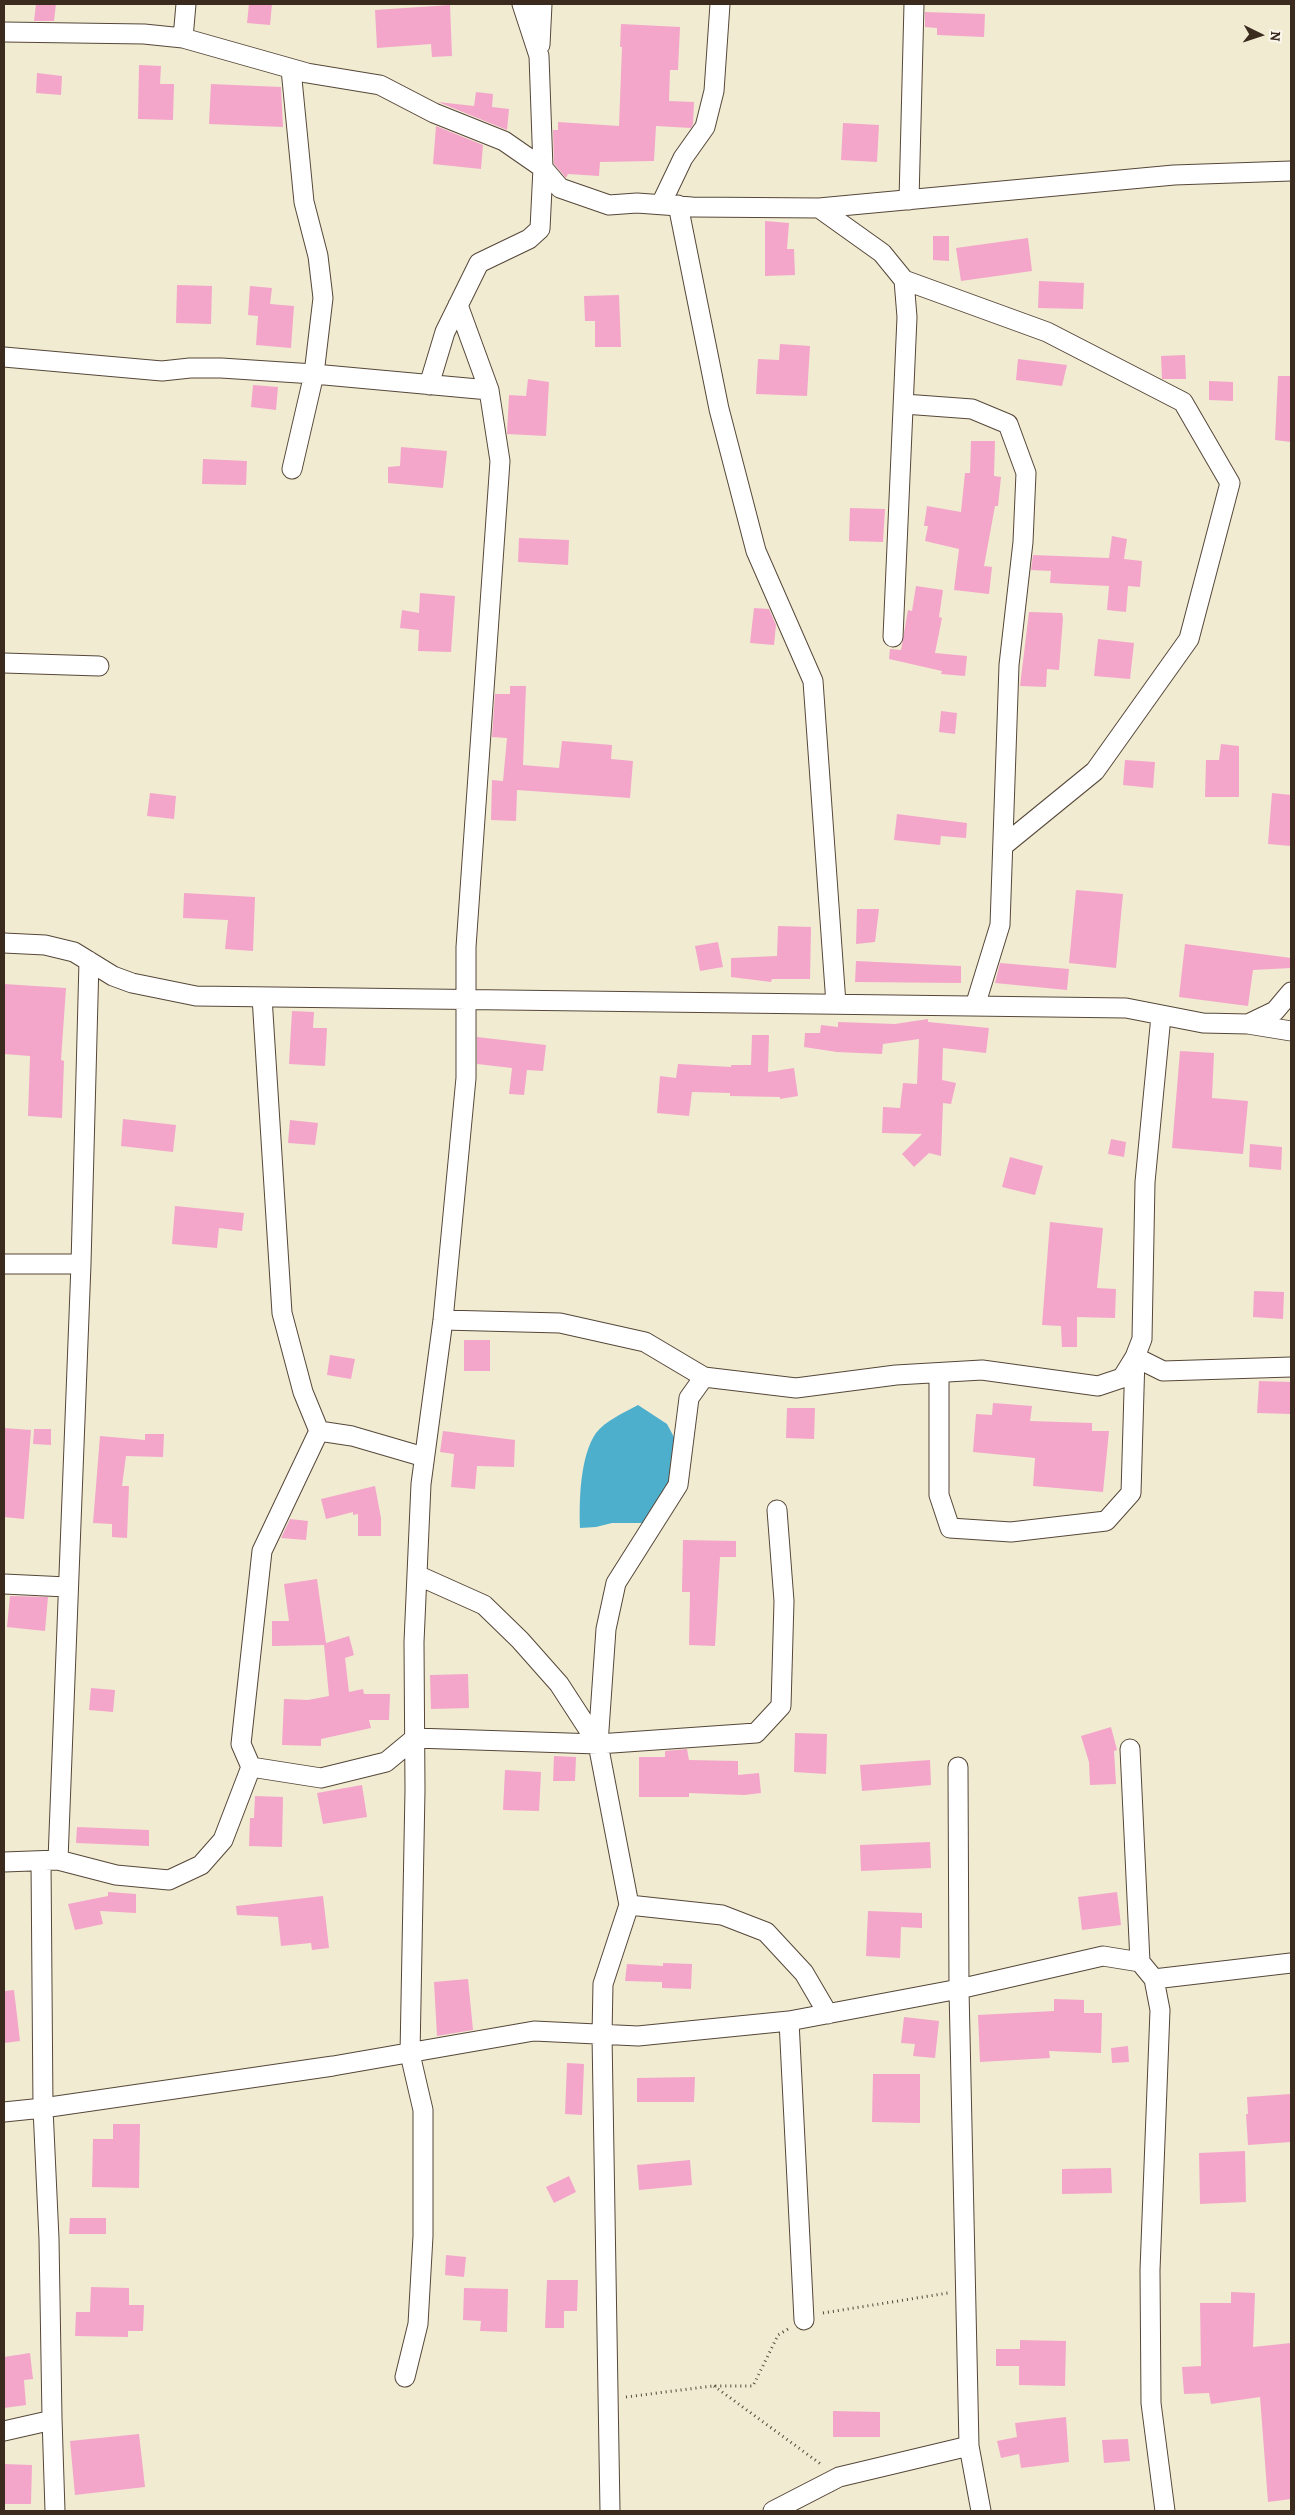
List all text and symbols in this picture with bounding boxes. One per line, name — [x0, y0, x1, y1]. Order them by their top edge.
north arrow — [1235, 10, 1285, 60]
text: N — [1266, 30, 1285, 42]

